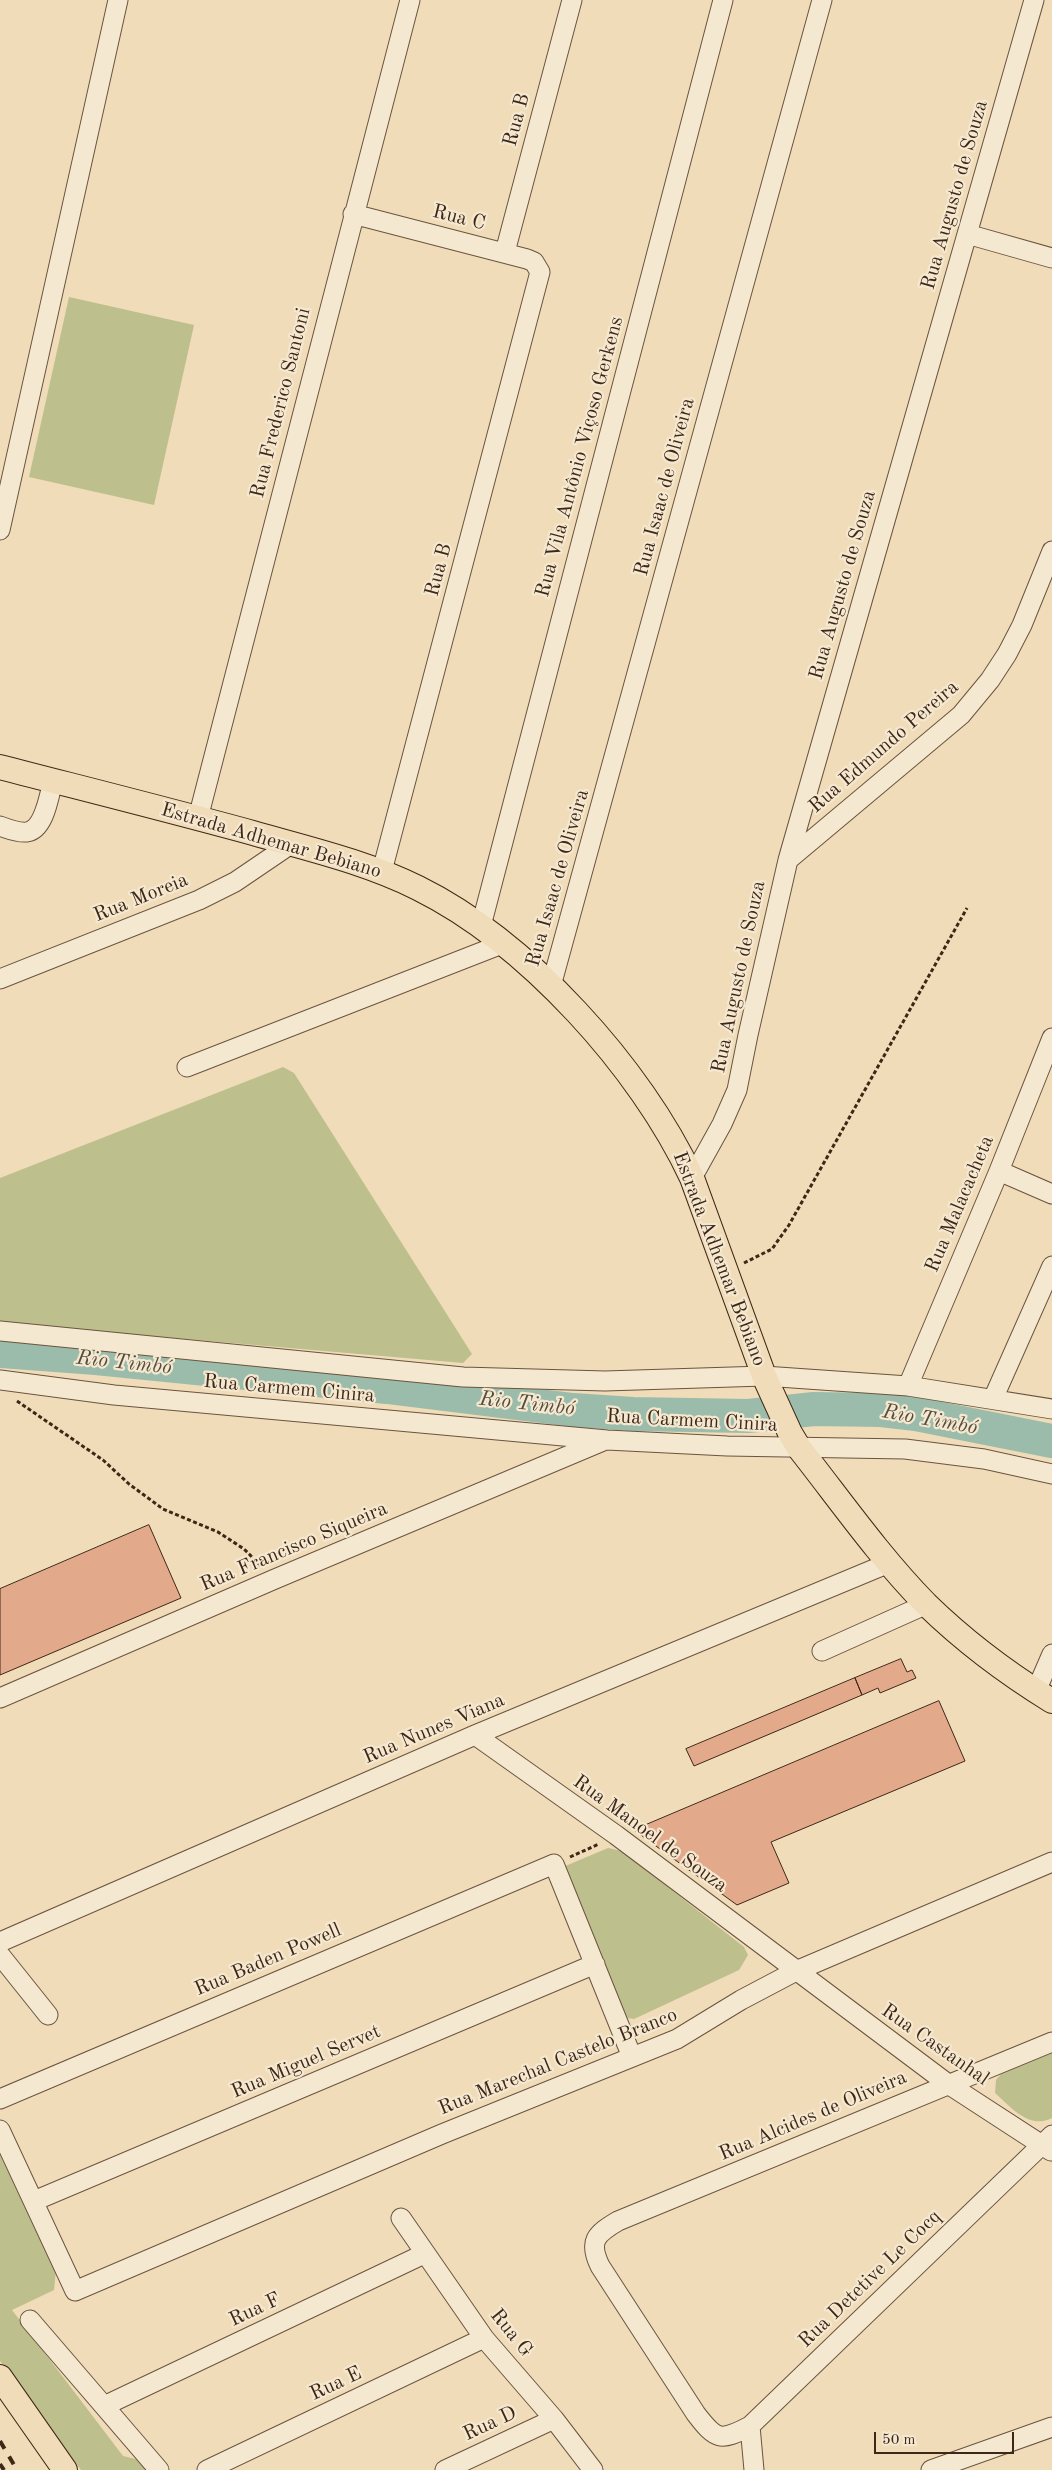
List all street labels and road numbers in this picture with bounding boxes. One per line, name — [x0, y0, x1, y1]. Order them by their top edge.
street label: Rua B — [498, 91, 536, 149]
street label: Rua Augusto de Souza — [916, 97, 994, 293]
street label: Rua C — [430, 200, 488, 236]
street label: Rua Frederico Santoni — [246, 305, 316, 501]
street label: Rua Vila Antônio Viçoso Gerkens — [531, 314, 629, 600]
street label: Rua Isaac de Oliveira — [630, 395, 700, 579]
street label: Rua Augusto de Souza — [804, 487, 882, 683]
street label: Rua B — [420, 541, 458, 599]
street label: Rua Edmundo Pereira — [804, 675, 964, 819]
street label: Rua Isaac de Oliveira — [521, 787, 595, 969]
street label: Estrada Adhemar Bebiano — [158, 798, 384, 884]
street label: Rua Moreia — [90, 868, 192, 928]
street label: Rua Augusto de Souza — [707, 879, 771, 1075]
street label: Rua Malacacheta — [920, 1132, 1000, 1276]
street label: Estrada Adhemar Bebiano — [667, 1148, 771, 1370]
street label: Rua Carmem Cinira — [202, 1370, 376, 1408]
street label: Rua Carmem Cinira — [606, 1405, 778, 1437]
street label: Rua Francisco Siqueira — [197, 1497, 391, 1597]
street label: Rua Nunes Viana — [360, 1688, 508, 1770]
street label: Rua Manoel de Souza — [568, 1770, 732, 1898]
street label: Rua Baden Powell — [191, 1918, 345, 2002]
street label: Rua Castanhal — [876, 1999, 994, 2091]
street label: Rua Marechal Castelo Branco — [435, 2003, 681, 2121]
street label: Rua Miguel Servet — [228, 2020, 384, 2104]
street label: Rua Alcides de Oliveira — [716, 2066, 910, 2166]
street label: Rua Detetive Le Cocq — [794, 2205, 946, 2353]
street label: Rua F — [225, 2288, 285, 2332]
street label: Rua G — [484, 2304, 538, 2362]
street label: Rua E — [306, 2362, 366, 2406]
street label: Rua D — [460, 2401, 520, 2447]

